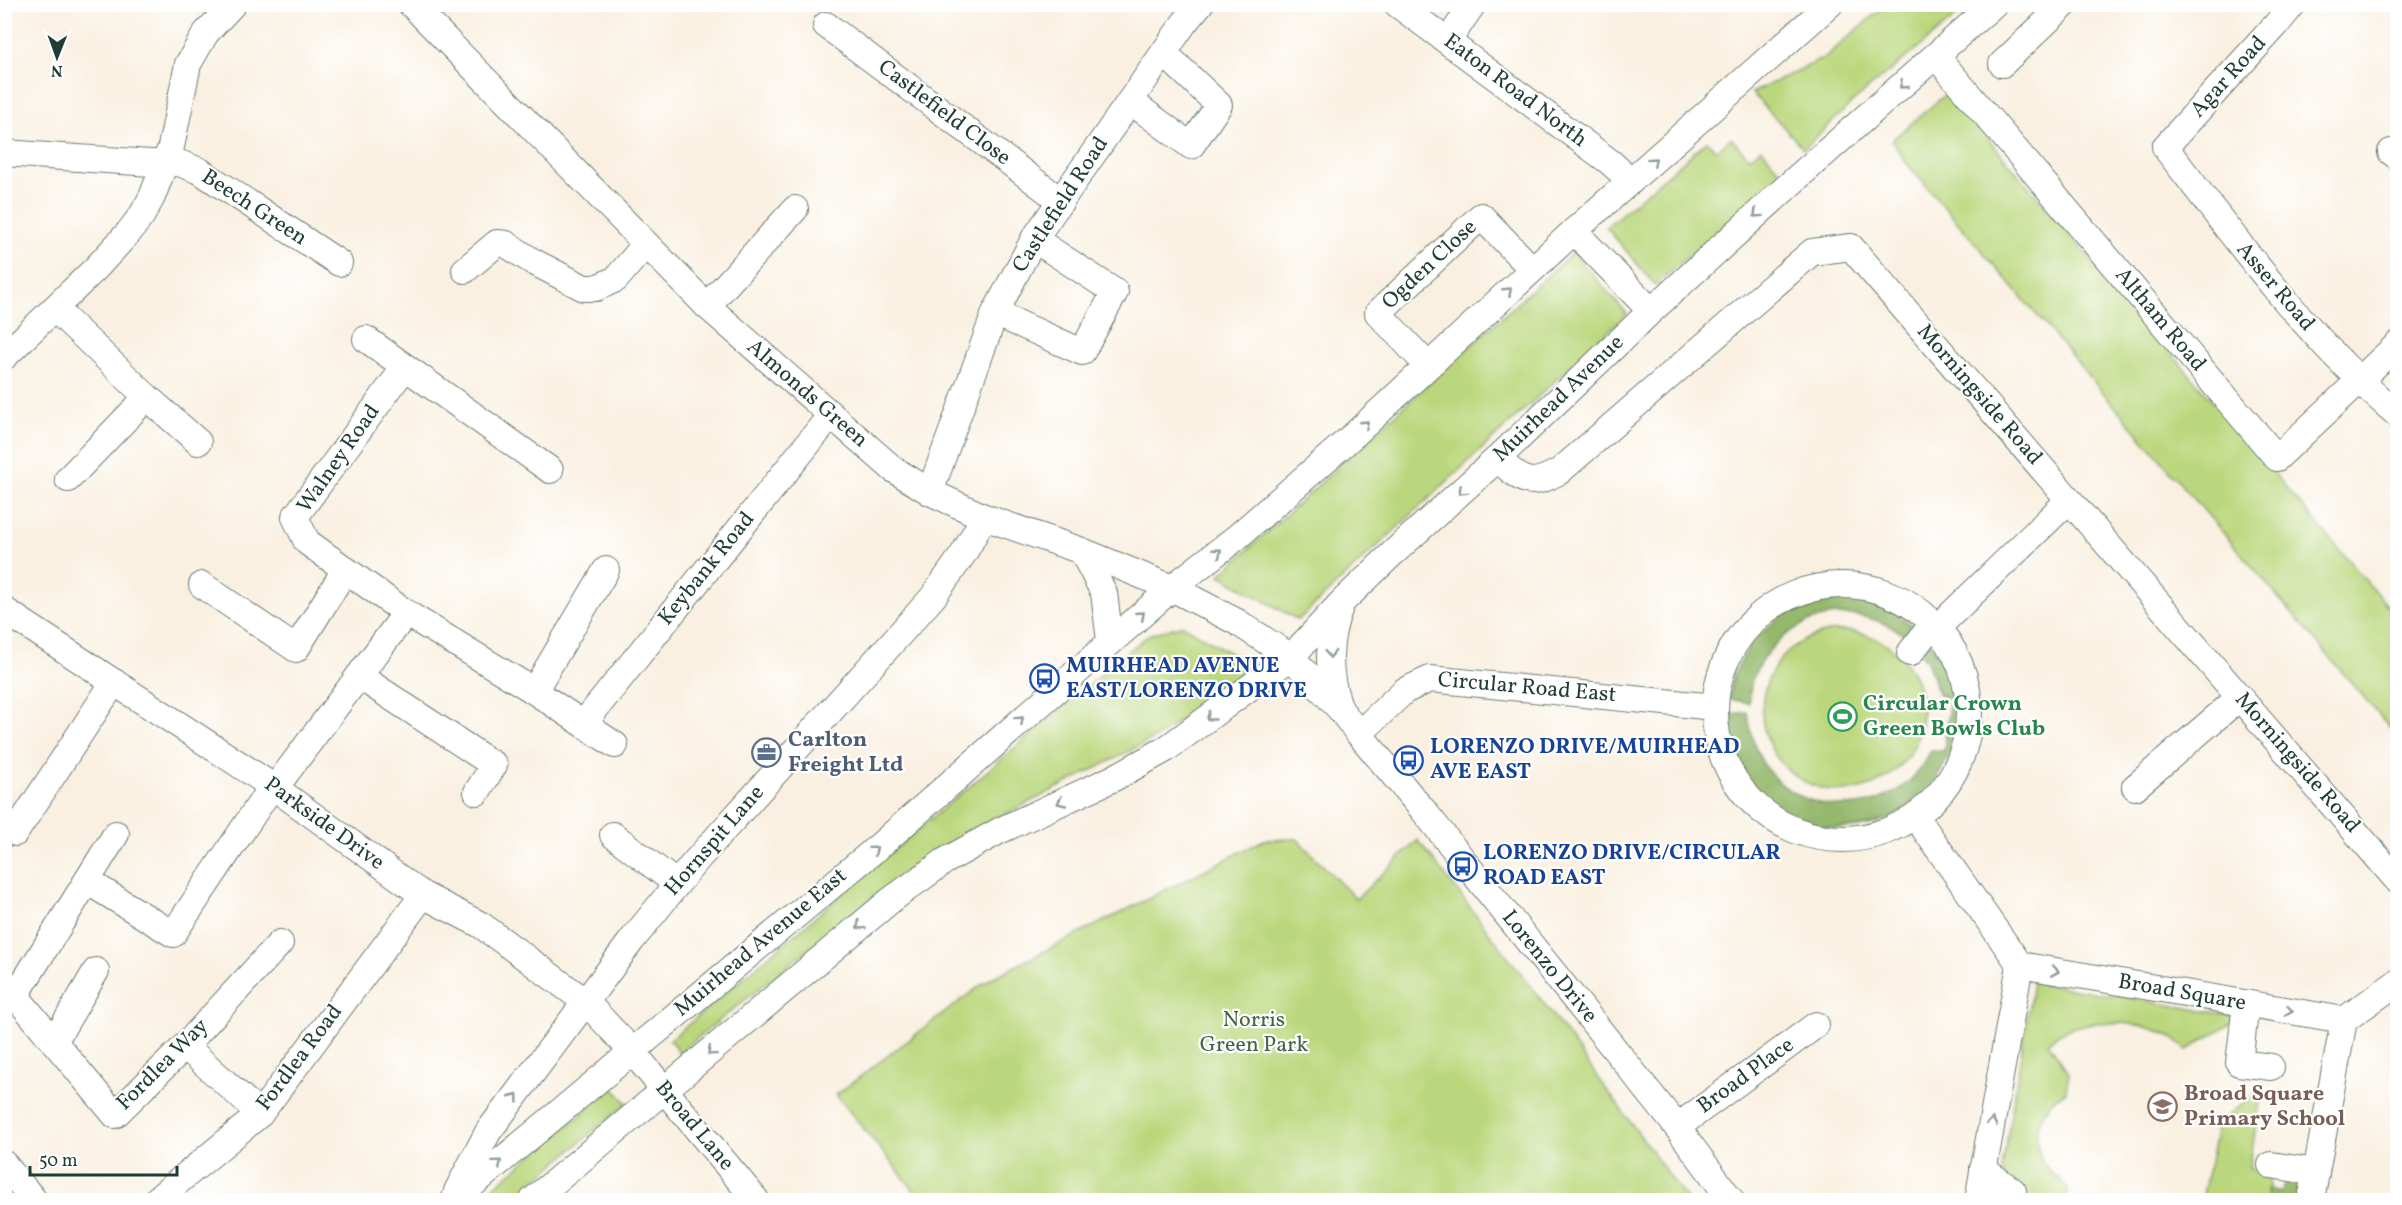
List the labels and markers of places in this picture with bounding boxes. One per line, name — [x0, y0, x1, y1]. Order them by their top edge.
place label: MUIRHEAD AVENUE EAST/LORENZO DRIVE — [1066, 651, 1307, 707]
bus stop icon: MUIRHEAD AVENUE EAST/LORENZO DRIVE — [1029, 663, 1061, 695]
place label: Circular Crown Green Bowls Club — [1863, 689, 2045, 745]
sports icon: Circular Crown Green Bowls Club — [1826, 701, 1858, 733]
place label: Carlton Freight Ltd — [788, 725, 903, 781]
place label: LORENZO DRIVE/MUIRHEAD AVE EAST — [1430, 732, 1739, 788]
office icon: Carlton Freight Ltd — [751, 737, 783, 769]
bus stop icon: LORENZO DRIVE/MUIRHEAD AVE EAST — [1393, 744, 1425, 776]
place label: LORENZO DRIVE/CIRCULAR ROAD EAST — [1483, 838, 1781, 894]
bus stop icon: LORENZO DRIVE/CIRCULAR ROAD EAST — [1446, 850, 1478, 882]
place label: Broad Square Primary School — [2184, 1079, 2345, 1135]
school or university icon: Broad Square Primary School — [2147, 1091, 2179, 1123]

